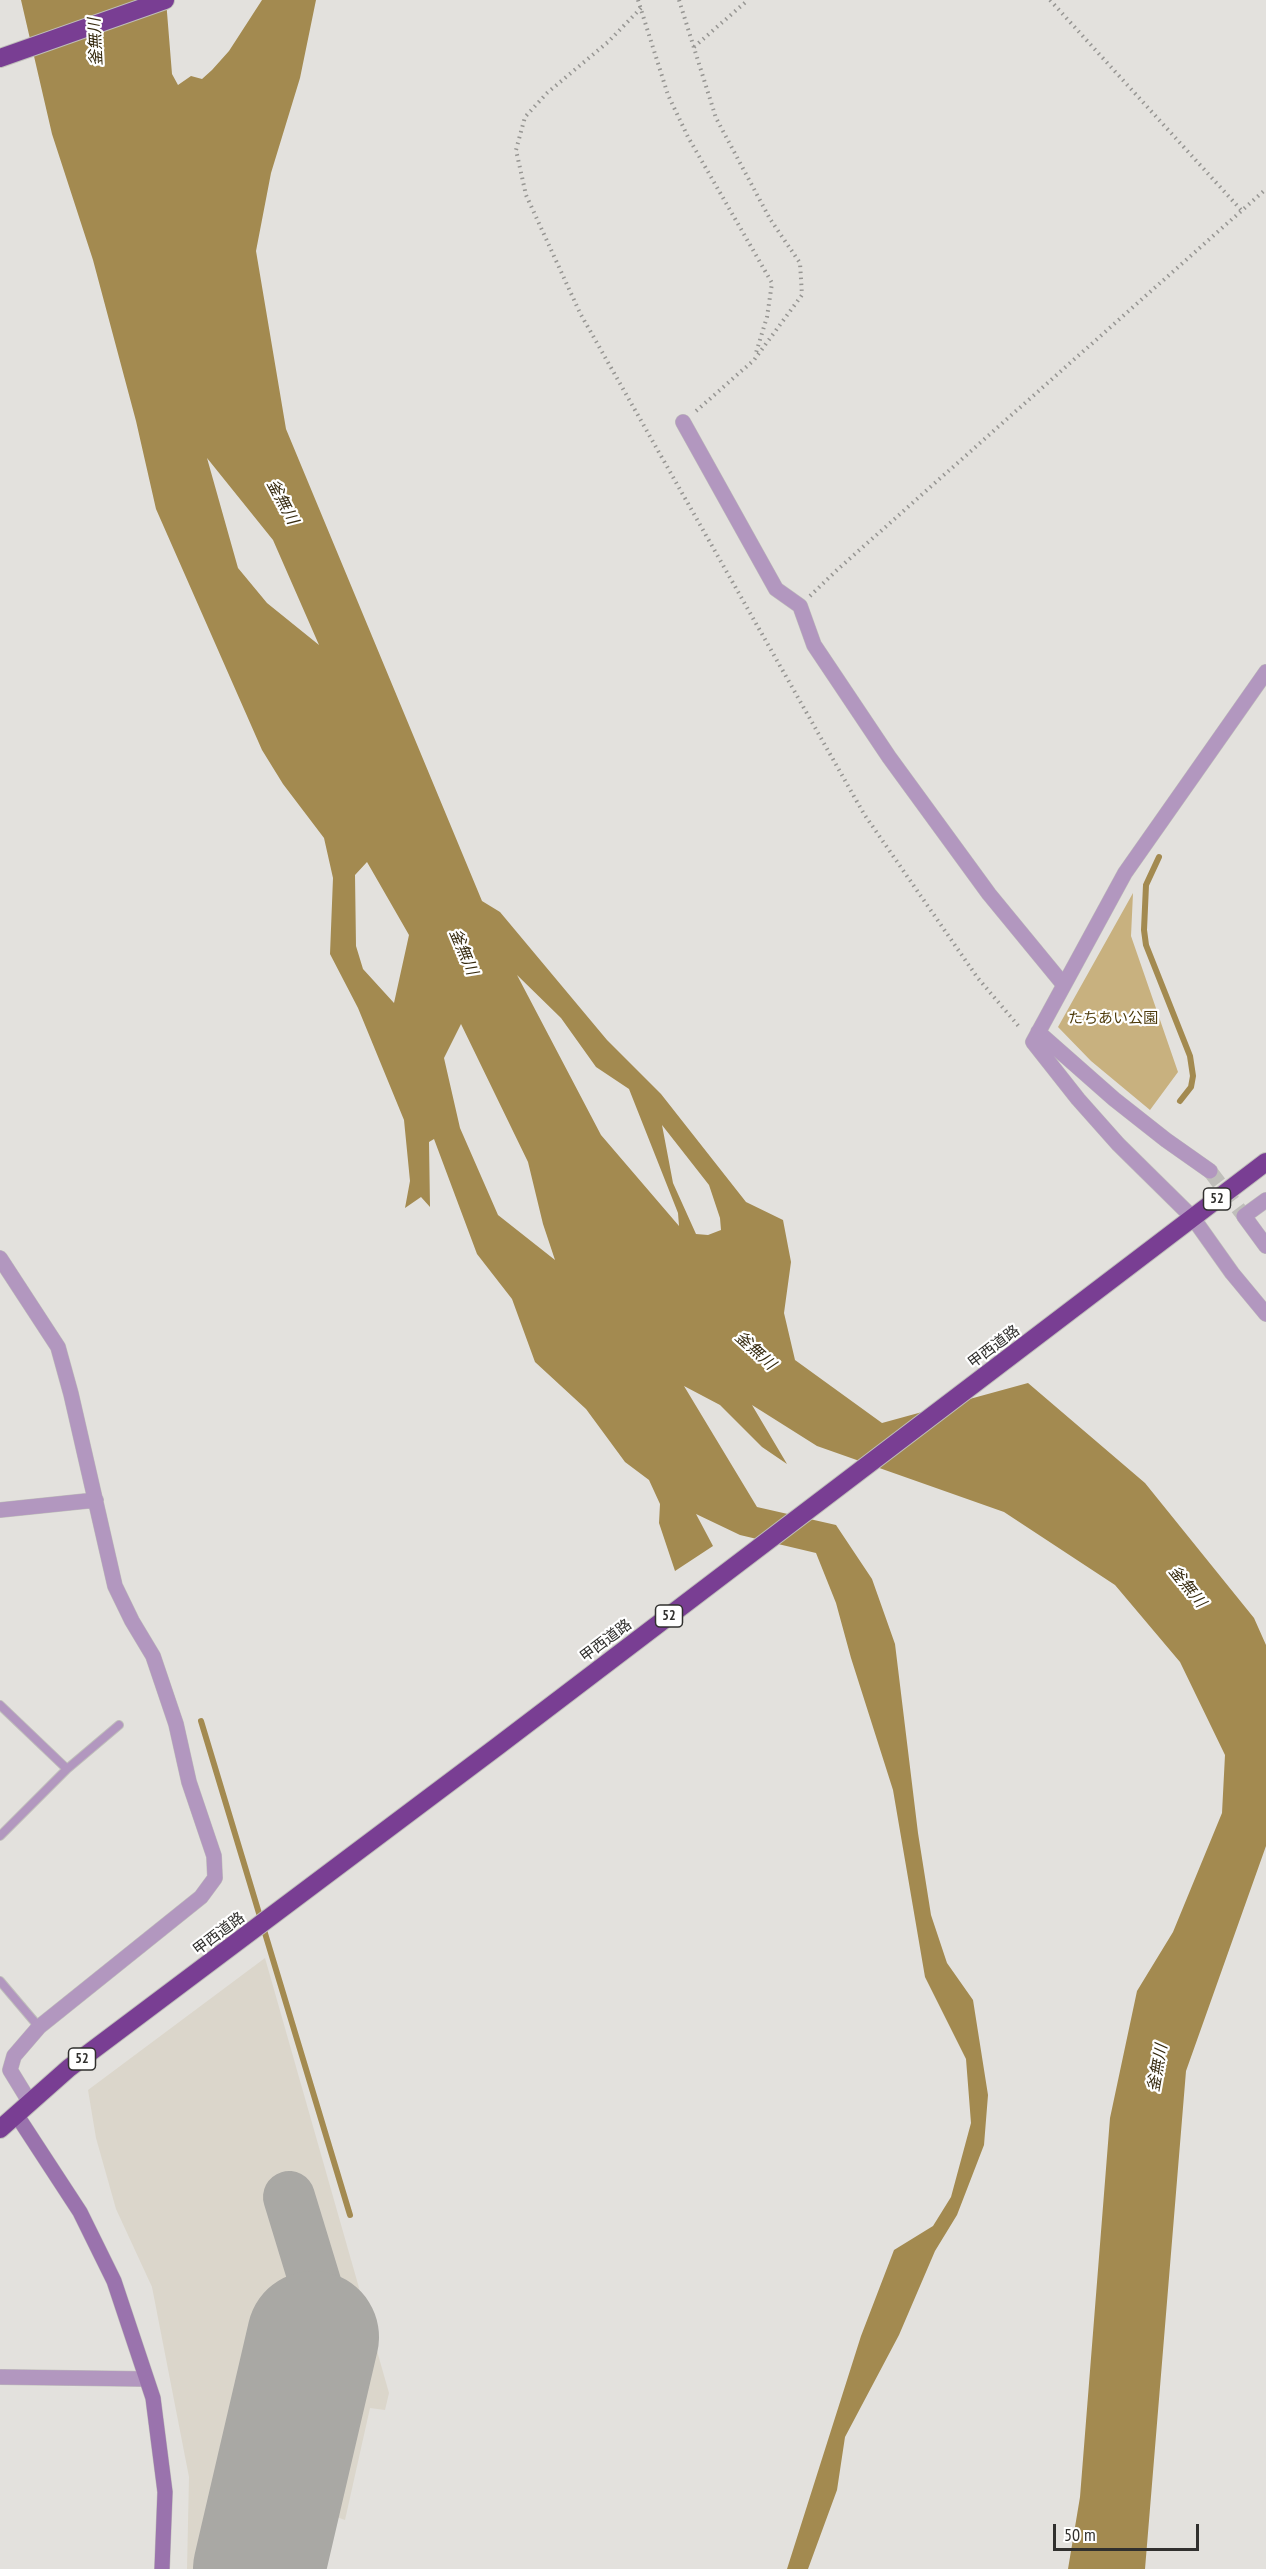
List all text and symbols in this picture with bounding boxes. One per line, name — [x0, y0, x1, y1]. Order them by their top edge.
water label: 釜無川 — [85, 18, 107, 66]
water label: 釜無川 — [262, 476, 302, 528]
water label: 釜無川 — [445, 926, 481, 978]
park label: たちあい公園 — [1068, 1010, 1158, 1028]
road number: 52 — [1204, 1188, 1230, 1210]
street label: 甲西道路 — [965, 1322, 1023, 1372]
water label: 釜無川 — [731, 1328, 779, 1374]
water label: 釜無川 — [1164, 1562, 1210, 1612]
road number: 52 — [656, 1605, 682, 1627]
street label: 甲西道路 — [577, 1616, 635, 1666]
street label: 甲西道路 — [190, 1909, 248, 1959]
water label: 釜無川 — [1144, 2043, 1172, 2093]
road number: 52 — [68, 2048, 96, 2070]
scale bar — [1056, 2512, 1202, 2550]
text: 50 m — [1064, 2523, 1096, 2546]

